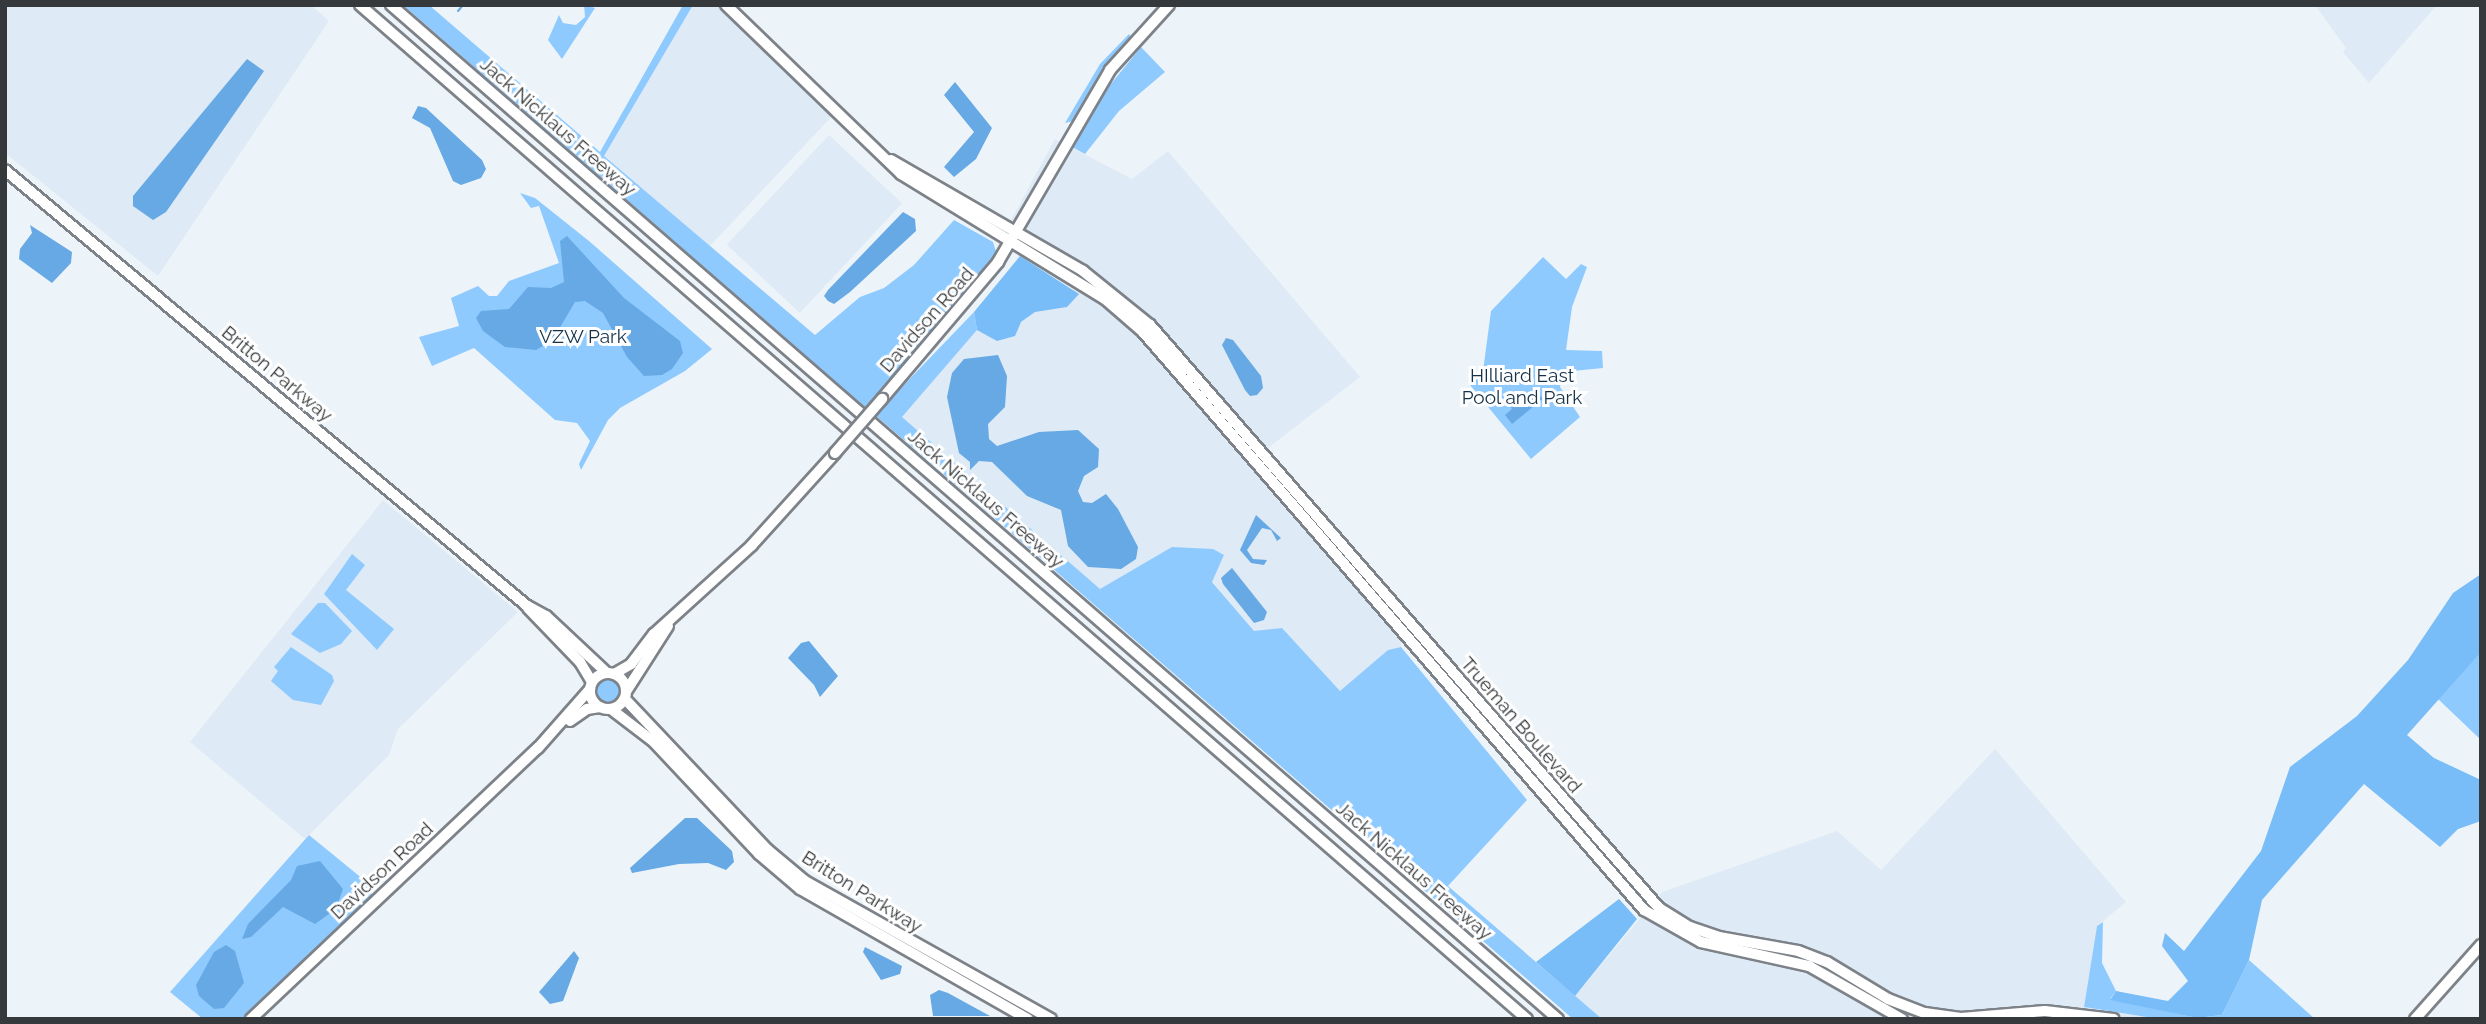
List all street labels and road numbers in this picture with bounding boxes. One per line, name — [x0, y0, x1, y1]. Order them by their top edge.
street label: Jack Nicklaus Freeway — [475, 53, 641, 201]
street label: Davidson Road — [875, 263, 979, 377]
street label: Britton Parkway — [217, 321, 337, 427]
street label: Jack Nicklaus Freeway — [903, 425, 1069, 573]
street label: Trueman Boulevard — [1456, 652, 1586, 798]
street label: Jack Nicklaus Freeway — [1331, 797, 1497, 945]
street label: Davidson Road — [326, 818, 438, 924]
street label: Britton Parkway — [798, 846, 926, 938]

